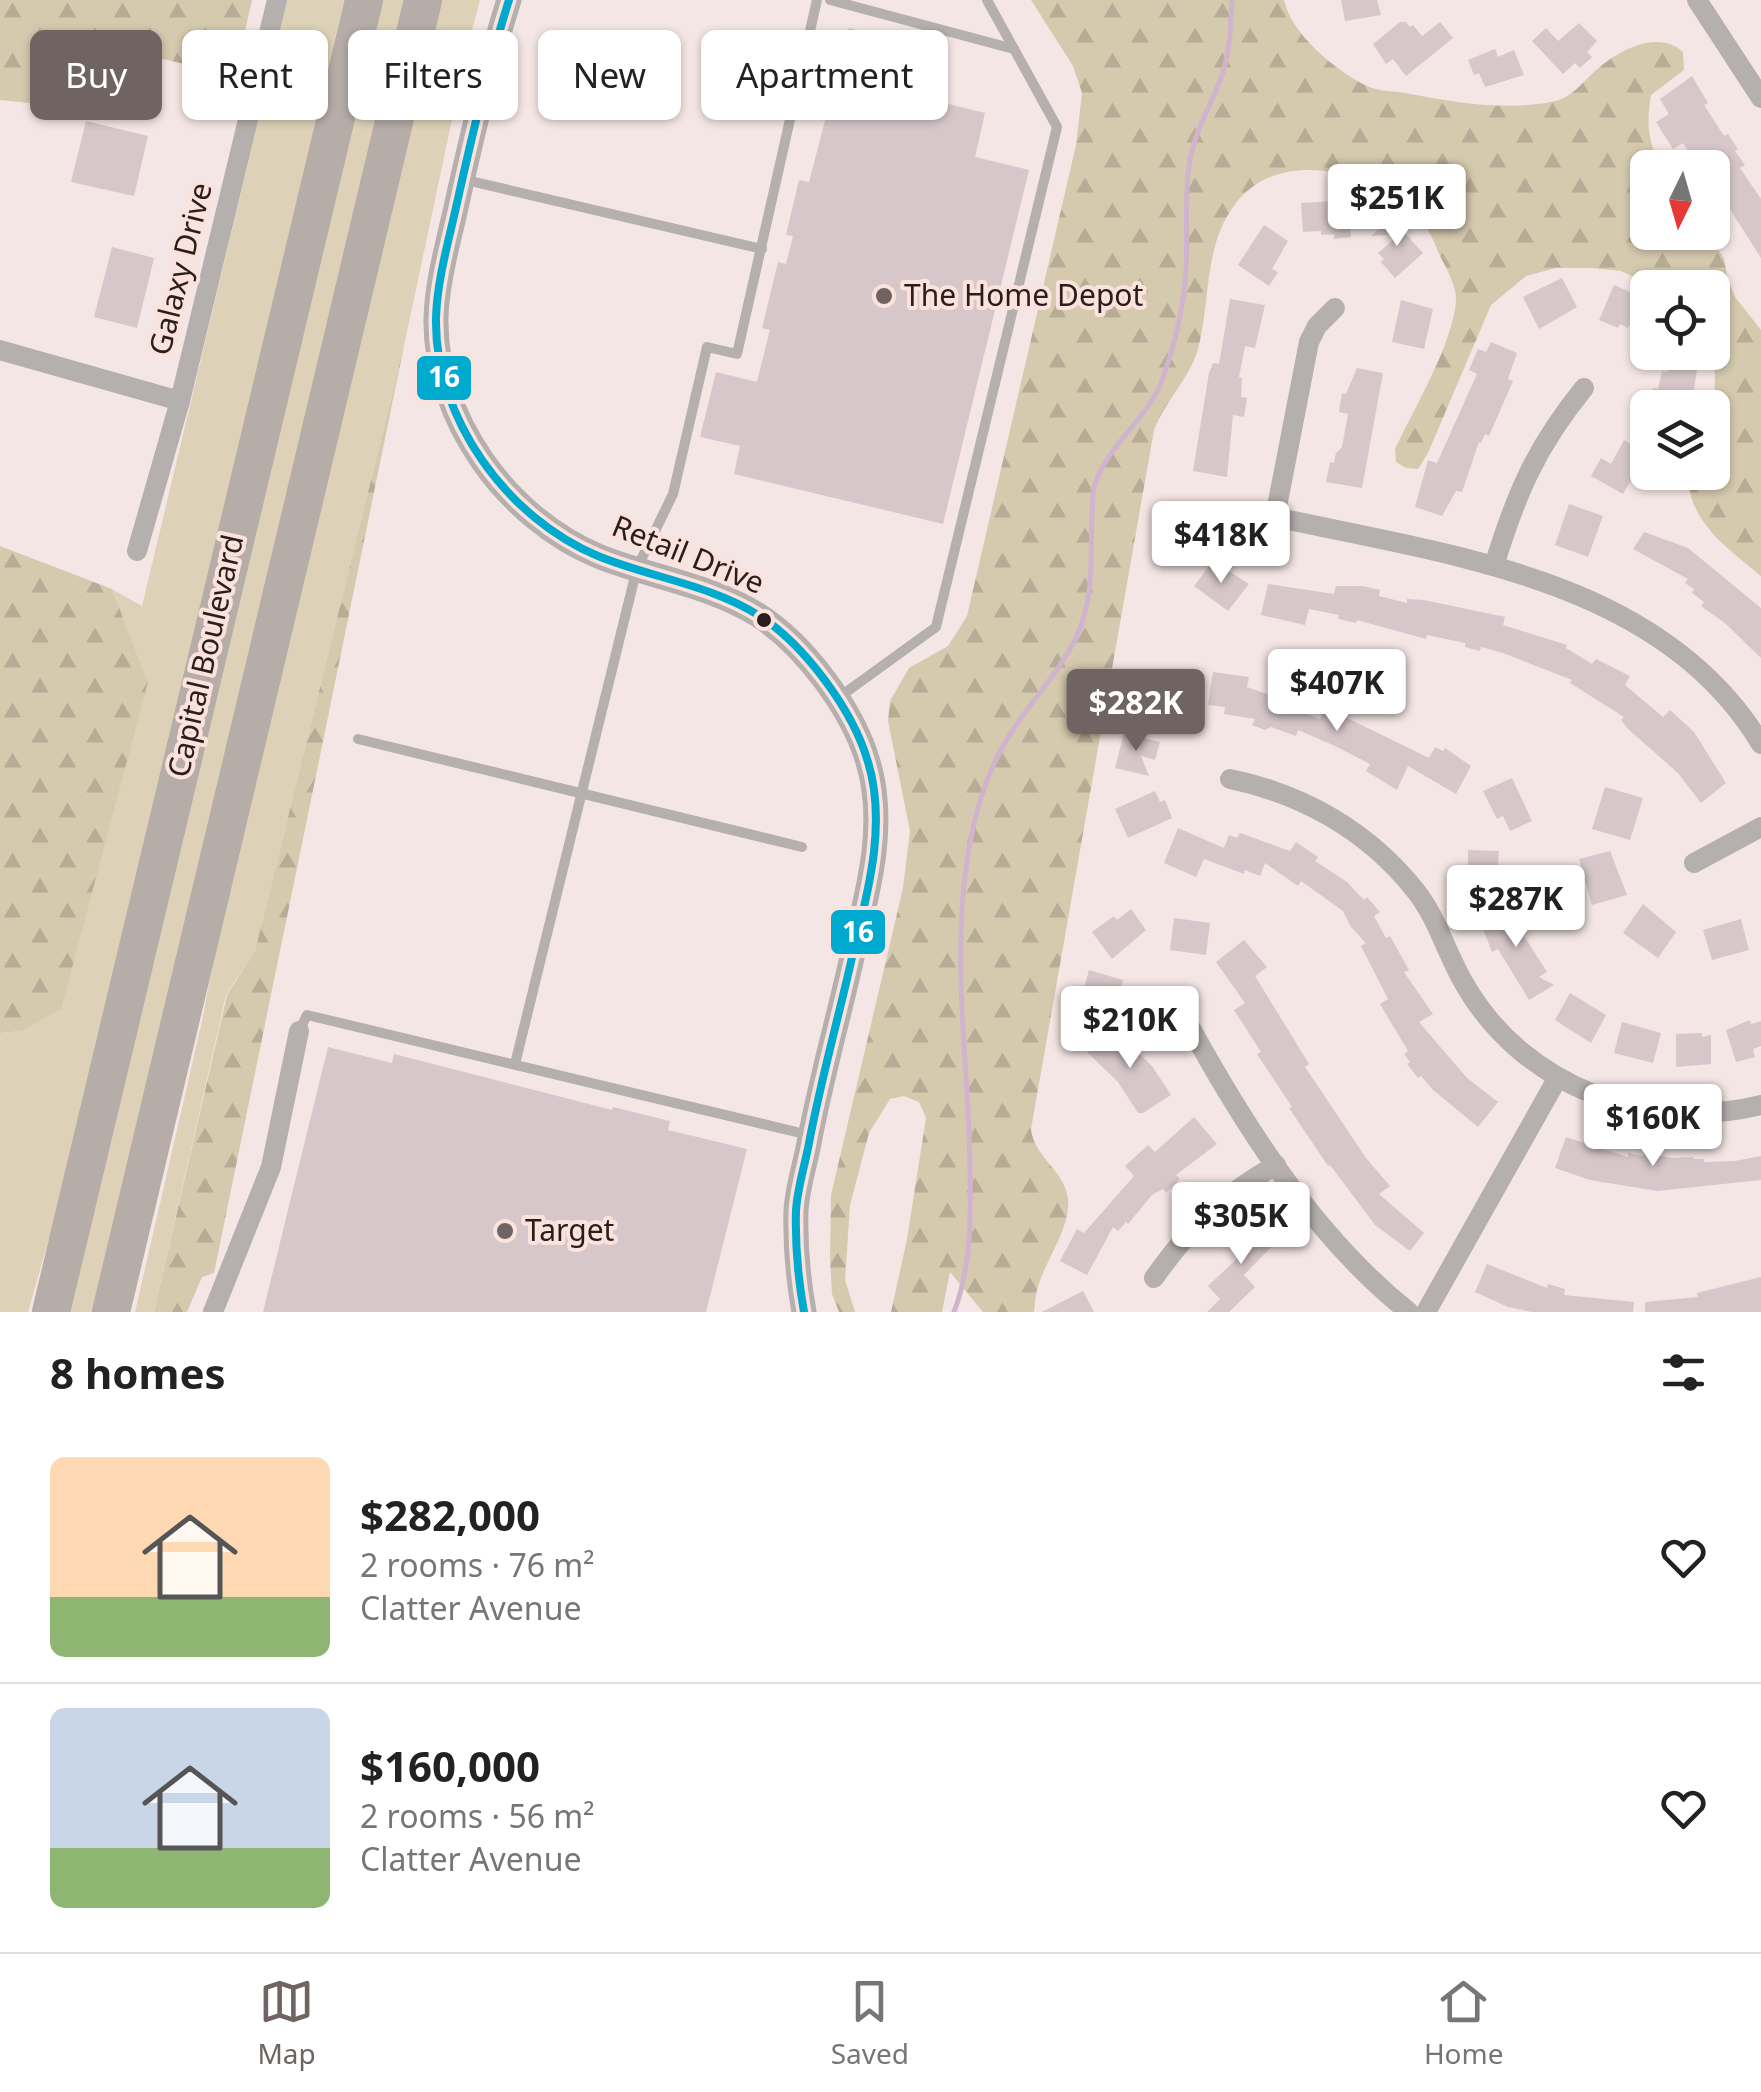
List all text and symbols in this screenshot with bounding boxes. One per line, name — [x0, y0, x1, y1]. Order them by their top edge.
chip: Buy — [30, 30, 162, 120]
chip: Rent — [182, 30, 328, 120]
chip: Filters — [348, 30, 518, 120]
chip: New — [538, 30, 681, 120]
chip: Apartment — [701, 30, 948, 120]
north arrow — [1630, 150, 1730, 250]
map controls — [1630, 150, 1730, 490]
pin: $251K — [1327, 164, 1467, 249]
text: $251K — [1350, 175, 1444, 218]
street label: Galaxy Drive — [138, 178, 221, 359]
button: locate — [1630, 270, 1730, 370]
place label: The Home Depot — [904, 274, 1144, 315]
marker: The Home Depot — [873, 285, 895, 307]
line badge: 16 — [415, 354, 473, 402]
text: 16 — [428, 357, 460, 395]
button: layers — [1630, 390, 1730, 490]
pin: $418K — [1151, 501, 1291, 586]
street label: Retail Drive — [606, 504, 771, 603]
text: $418K — [1174, 512, 1268, 555]
street label: Capital Boulevard — [157, 530, 252, 781]
unlabelled marker — [754, 610, 774, 630]
pin: $407K — [1267, 649, 1407, 734]
text: $407K — [1290, 660, 1384, 703]
pin: $282K — [1066, 669, 1206, 754]
text: $282K — [1089, 680, 1183, 723]
pin: $287K — [1446, 865, 1586, 950]
text: $287K — [1469, 876, 1563, 919]
line badge: 16 — [829, 908, 887, 956]
text: 16 — [842, 912, 874, 950]
pin: $210K — [1060, 986, 1200, 1071]
text: $210K — [1083, 997, 1177, 1040]
pin: $160K — [1583, 1084, 1723, 1169]
text: $160K — [1606, 1095, 1700, 1138]
pin: $305K — [1171, 1182, 1311, 1267]
text: $305K — [1194, 1193, 1288, 1236]
place label: Target — [525, 1209, 615, 1250]
marker: Target — [494, 1220, 516, 1242]
text: 8 homes — [50, 1344, 226, 1401]
icon: filters — [1656, 1345, 1711, 1400]
text: $282,000 — [360, 1486, 540, 1543]
icon: home — [130, 1497, 250, 1617]
icon: heart — [1656, 1530, 1711, 1585]
text: 2 rooms · 76 m² — [360, 1543, 594, 1586]
text: Clatter Avenue — [360, 1586, 581, 1629]
text: $160,000 — [360, 1737, 540, 1794]
icon: home — [130, 1748, 250, 1868]
icon: heart — [1656, 1781, 1711, 1836]
text: 2 rooms · 56 m² — [360, 1794, 594, 1837]
text: Clatter Avenue — [360, 1837, 581, 1880]
tab: Map — [257, 1974, 316, 2072]
tab: Saved — [831, 1974, 909, 2072]
tab: Home — [1424, 1974, 1504, 2072]

